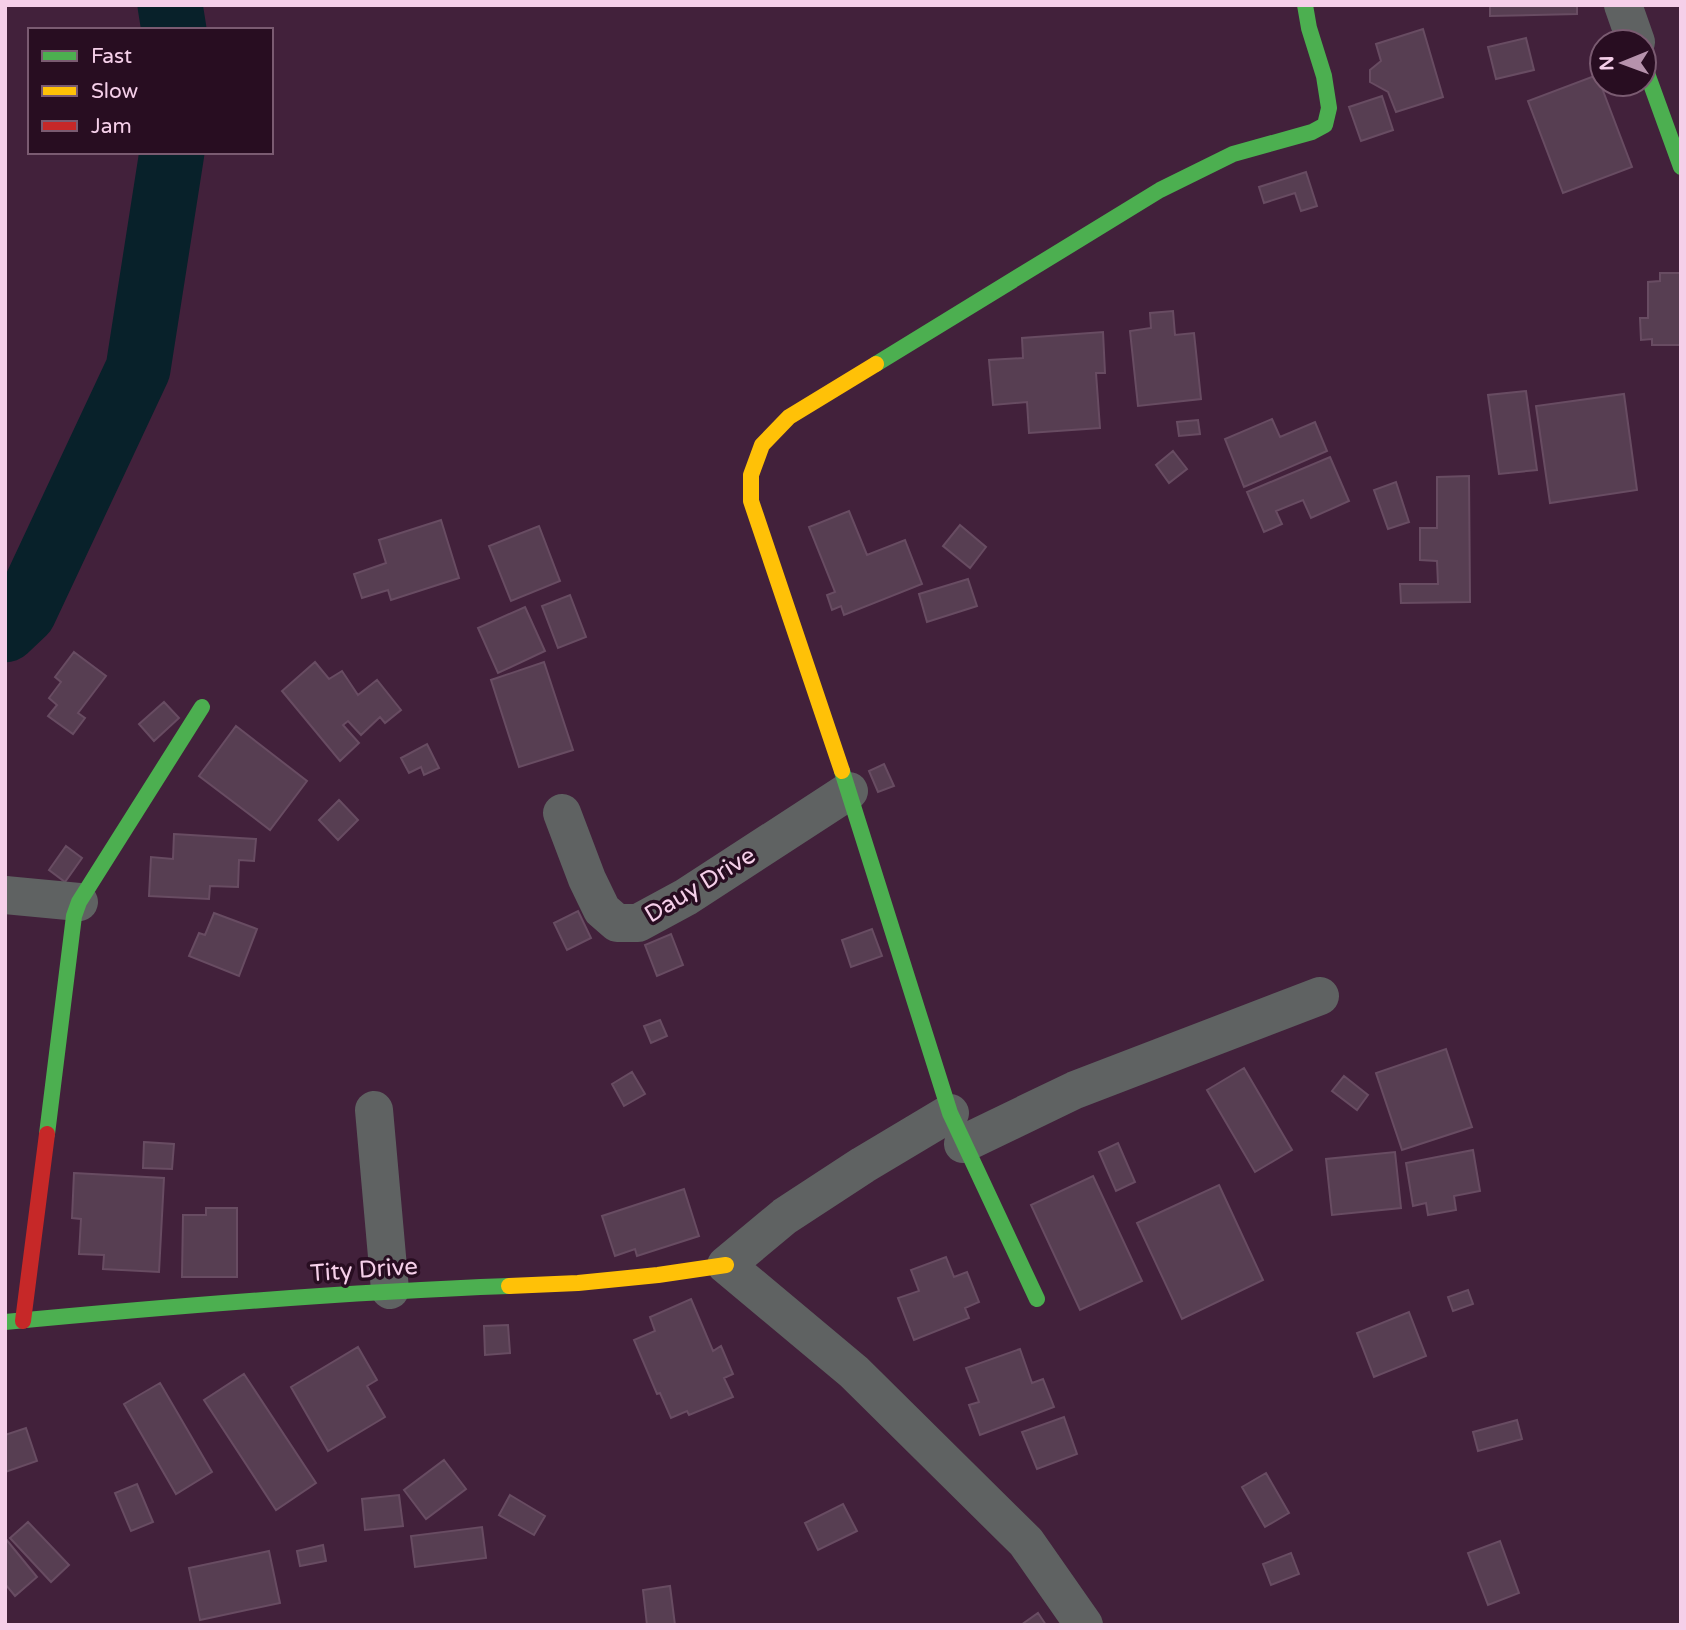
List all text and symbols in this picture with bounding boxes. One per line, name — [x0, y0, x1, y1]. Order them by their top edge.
legend — [28, 28, 273, 154]
north arrow — [1588, 28, 1658, 98]
text: Fast — [91, 44, 132, 69]
text: N — [1596, 55, 1618, 71]
text: Slow — [91, 79, 139, 104]
text: Jam — [91, 114, 132, 139]
street label: Dauy Drive — [639, 841, 761, 929]
street label: Tity Drive — [309, 1252, 419, 1288]

